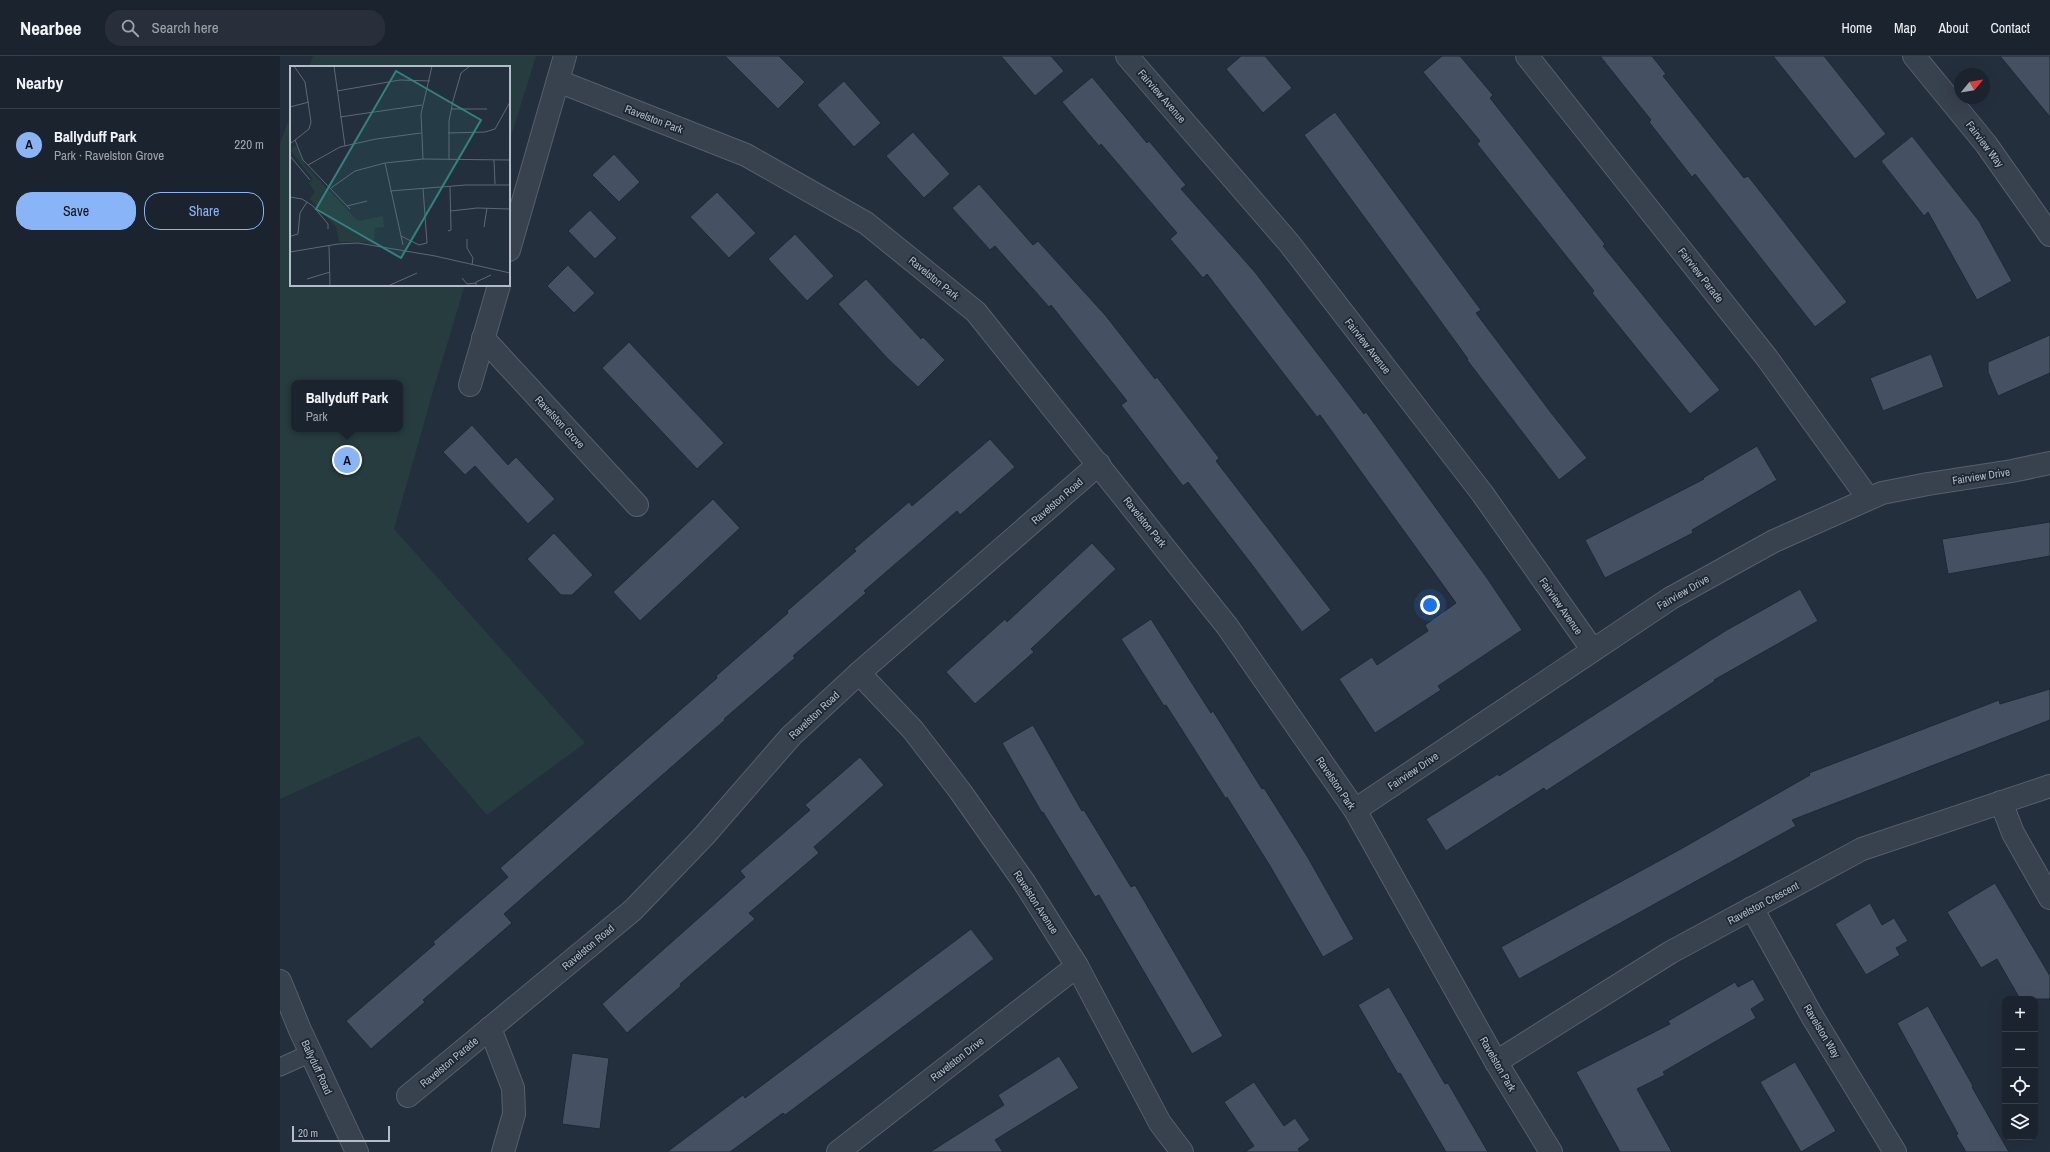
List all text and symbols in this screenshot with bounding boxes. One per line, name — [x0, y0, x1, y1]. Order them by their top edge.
search box — [105, 10, 385, 46]
text: Nearbee — [20, 15, 81, 41]
icon: search — [119, 17, 141, 39]
text: Search here — [151, 17, 219, 38]
text: Home — [1841, 19, 1872, 37]
text: Map — [1894, 19, 1916, 37]
text: About — [1938, 19, 1968, 37]
text: Contact — [1990, 19, 2030, 37]
inset map — [290, 66, 510, 286]
street label: Fairview Avenue — [1135, 66, 1189, 126]
north arrow — [1954, 68, 1990, 104]
text: Nearby — [16, 71, 63, 94]
street label: Ravelston Park — [623, 102, 686, 137]
street label: Fairview Way — [1963, 118, 2007, 170]
text: Ballyduff Park — [54, 126, 137, 147]
text: A — [25, 136, 33, 153]
text: 220 m — [234, 136, 264, 153]
text: Park · Ravelston Grove — [54, 147, 164, 164]
button: Save — [16, 192, 136, 230]
button: Share — [144, 192, 264, 230]
street label: Fairview Parade — [1675, 245, 1727, 305]
street label: Ravelston Park — [906, 253, 963, 303]
street label: Fairview Avenue — [1342, 315, 1394, 377]
popup — [291, 380, 403, 432]
text: Ballyduff Park — [306, 387, 388, 408]
street label: Ravelston Grove — [532, 393, 588, 451]
text: Park — [306, 408, 328, 425]
pin: A — [334, 445, 360, 475]
street label: Fairview Drive — [1951, 465, 2011, 487]
street label: Ravelston Road — [1028, 475, 1086, 527]
street label: Ravelston Park — [1120, 494, 1170, 551]
street label: Fairview Drive — [1654, 571, 1712, 613]
street label: Fairview Avenue — [1536, 575, 1586, 637]
your location — [1420, 595, 1440, 615]
street label: Ravelston Road — [786, 688, 842, 742]
street label: Fairview Drive — [1385, 749, 1441, 793]
street label: Ravelston Park — [1313, 754, 1359, 813]
street label: Ravelston Avenue — [1010, 868, 1062, 936]
street label: Ravelston Crescent — [1725, 878, 1801, 928]
street label: Ravelston Road — [559, 921, 617, 973]
map controls — [2002, 996, 2038, 1140]
button: + — [2002, 996, 2038, 1032]
street label: Ravelston Way — [1800, 1002, 1844, 1061]
button: − — [2002, 1032, 2038, 1068]
street label: Ravelston Parade — [417, 1034, 481, 1090]
street label: Ravelston Drive — [927, 1034, 987, 1084]
street label: Ravelston Park — [1477, 1034, 1520, 1094]
street label: Ballyduff Road — [298, 1038, 336, 1096]
button: locate — [2002, 1068, 2038, 1104]
button: layers — [2002, 1104, 2038, 1140]
scale bar — [292, 1124, 390, 1143]
text: 20 m — [298, 1126, 318, 1140]

